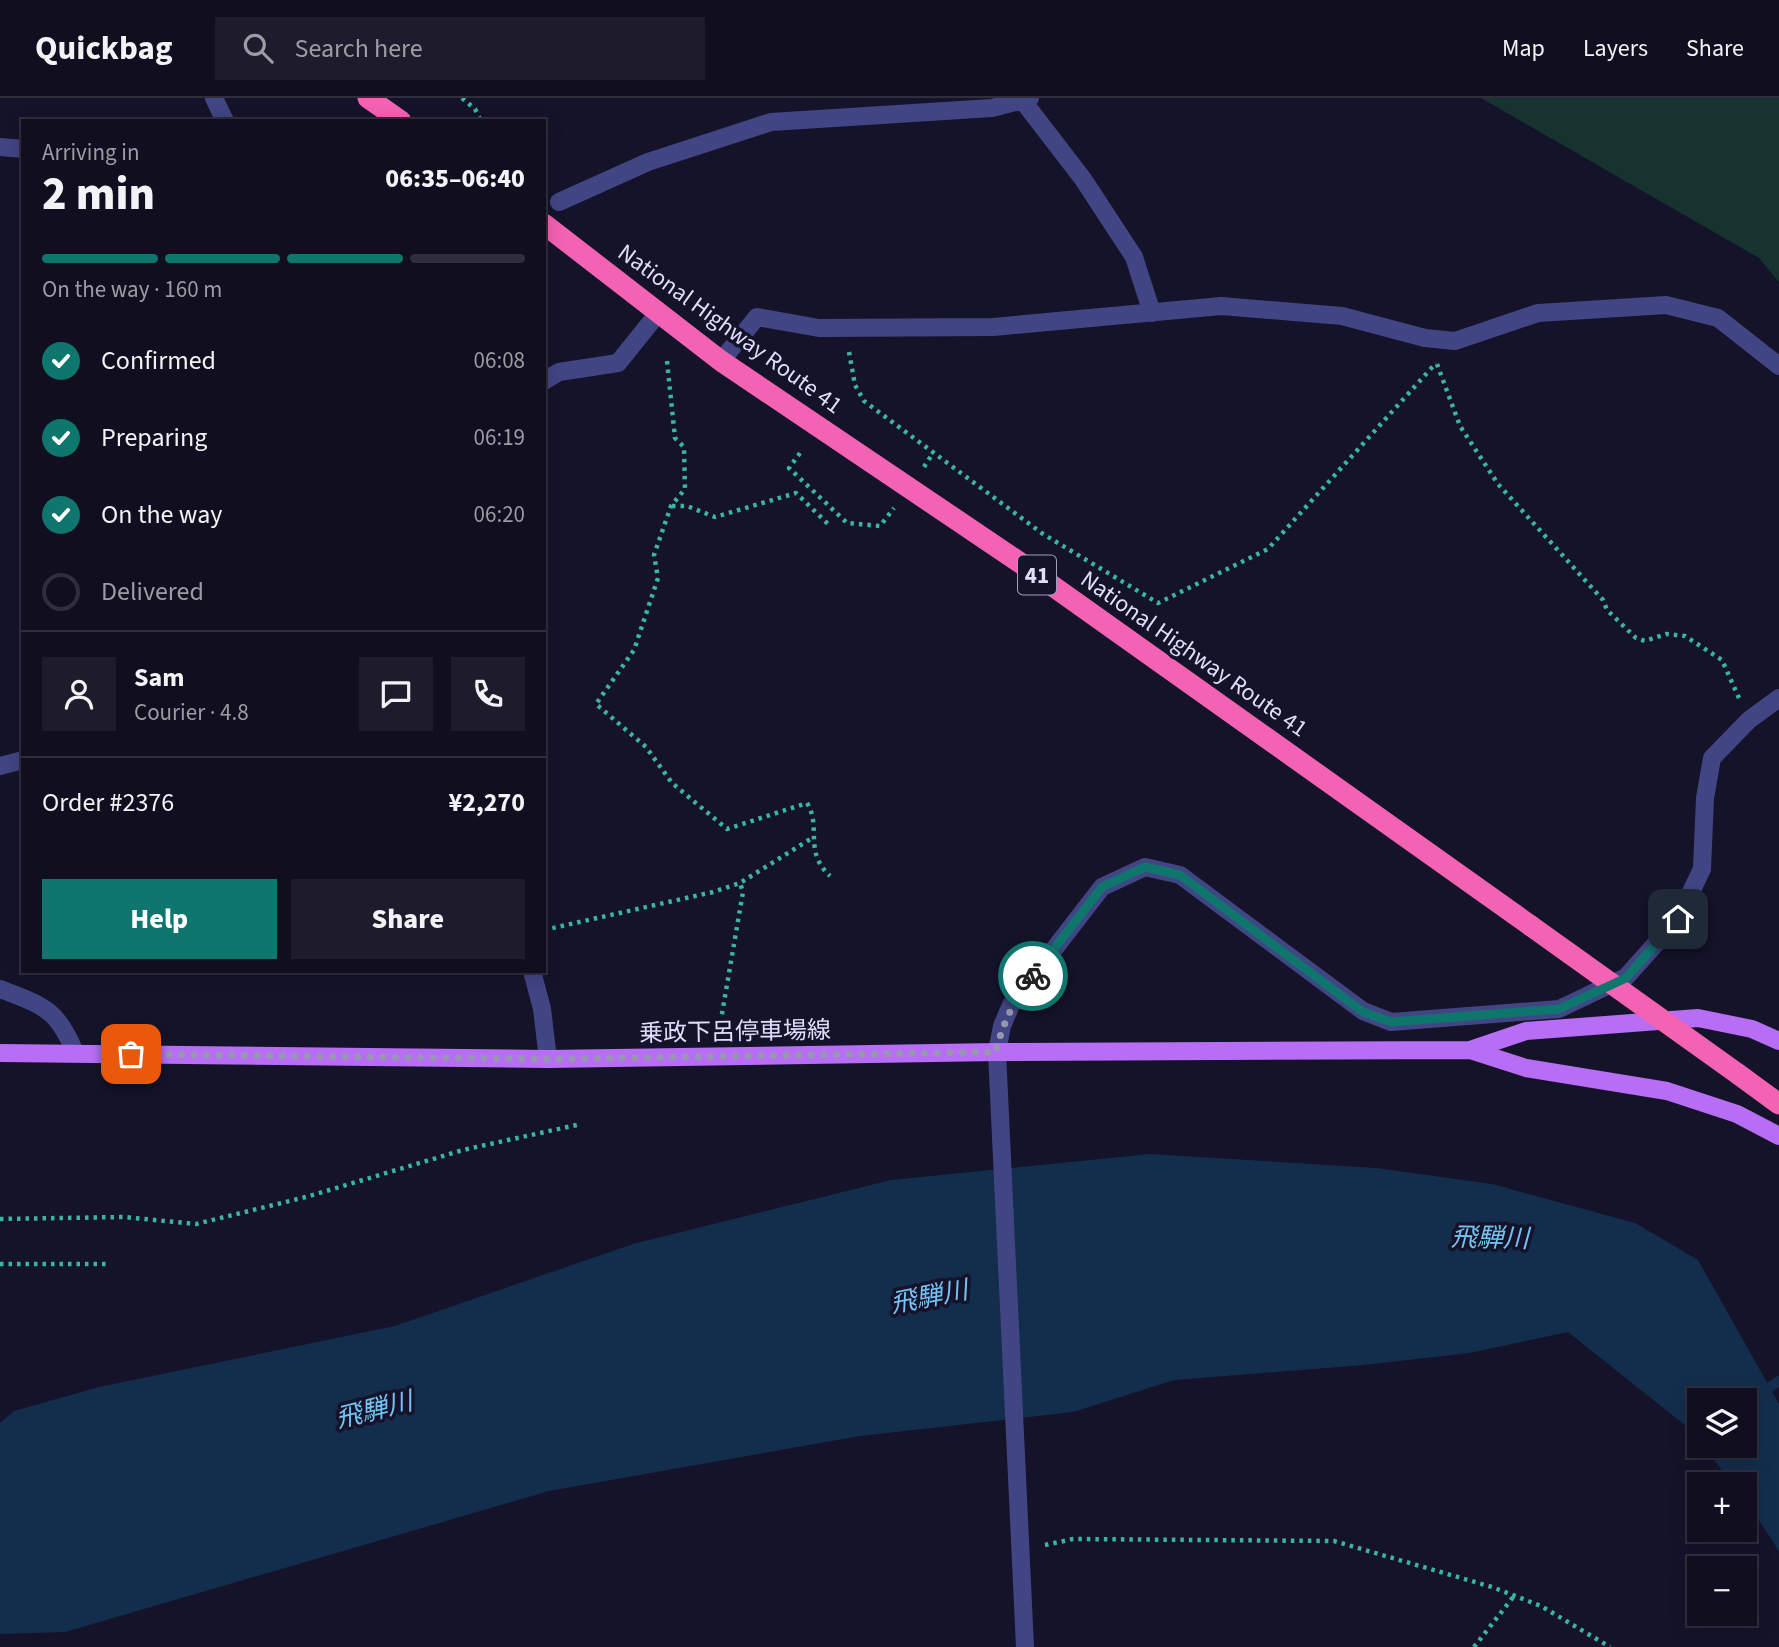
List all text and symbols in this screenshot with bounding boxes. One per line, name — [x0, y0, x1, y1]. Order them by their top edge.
search box — [215, 17, 705, 80]
text: Quickbag — [35, 25, 173, 72]
icon: search — [239, 29, 277, 67]
text: Search here — [295, 30, 423, 67]
text: Map — [1502, 31, 1545, 66]
text: Layers — [1583, 31, 1648, 66]
text: Share — [1686, 31, 1744, 66]
text: Arriving in — [42, 136, 140, 169]
text: 06:35–06:40 — [385, 160, 525, 197]
text: 2 min — [42, 162, 155, 227]
street label: National Highway Route 41 — [610, 235, 850, 423]
text: On the way · 160 m — [42, 273, 222, 306]
icon: check — [42, 342, 80, 380]
text: Confirmed — [101, 342, 216, 379]
text: 06:08 — [474, 344, 525, 377]
icon: check — [42, 419, 80, 457]
text: Preparing — [101, 419, 207, 456]
text: 06:19 — [474, 421, 525, 454]
icon: check — [42, 496, 80, 534]
text: On the way — [101, 496, 222, 533]
text: 06:20 — [474, 498, 525, 531]
road number: 41 — [1018, 555, 1056, 594]
street label: National Highway Route 41 — [1073, 562, 1315, 746]
text: Delivered — [101, 573, 204, 610]
button: person — [42, 657, 116, 731]
button: chat — [359, 657, 433, 731]
button: phone — [451, 657, 525, 731]
text: Sam — [134, 659, 184, 696]
text: Courier · 4.8 — [134, 696, 249, 729]
text: Order #2376 — [42, 784, 174, 821]
text: ¥2,270 — [449, 784, 525, 821]
button: Help — [42, 879, 277, 959]
button: Share — [291, 879, 525, 959]
pin — [1648, 889, 1708, 949]
icon: home — [1659, 900, 1697, 938]
courier — [998, 941, 1068, 1011]
icon: bike — [1014, 957, 1052, 995]
street label: 乗政下呂停車場線 — [639, 1013, 831, 1051]
pin — [101, 1024, 161, 1084]
icon: bag — [112, 1035, 150, 1073]
water label: 飛騨川 — [1451, 1219, 1532, 1257]
water label: 飛騨川 — [887, 1271, 974, 1323]
water label: 飛騨川 — [332, 1382, 419, 1437]
map controls — [1687, 1388, 1757, 1626]
button: layers — [1687, 1388, 1757, 1458]
button: + — [1687, 1472, 1757, 1542]
button: − — [1687, 1556, 1757, 1626]

